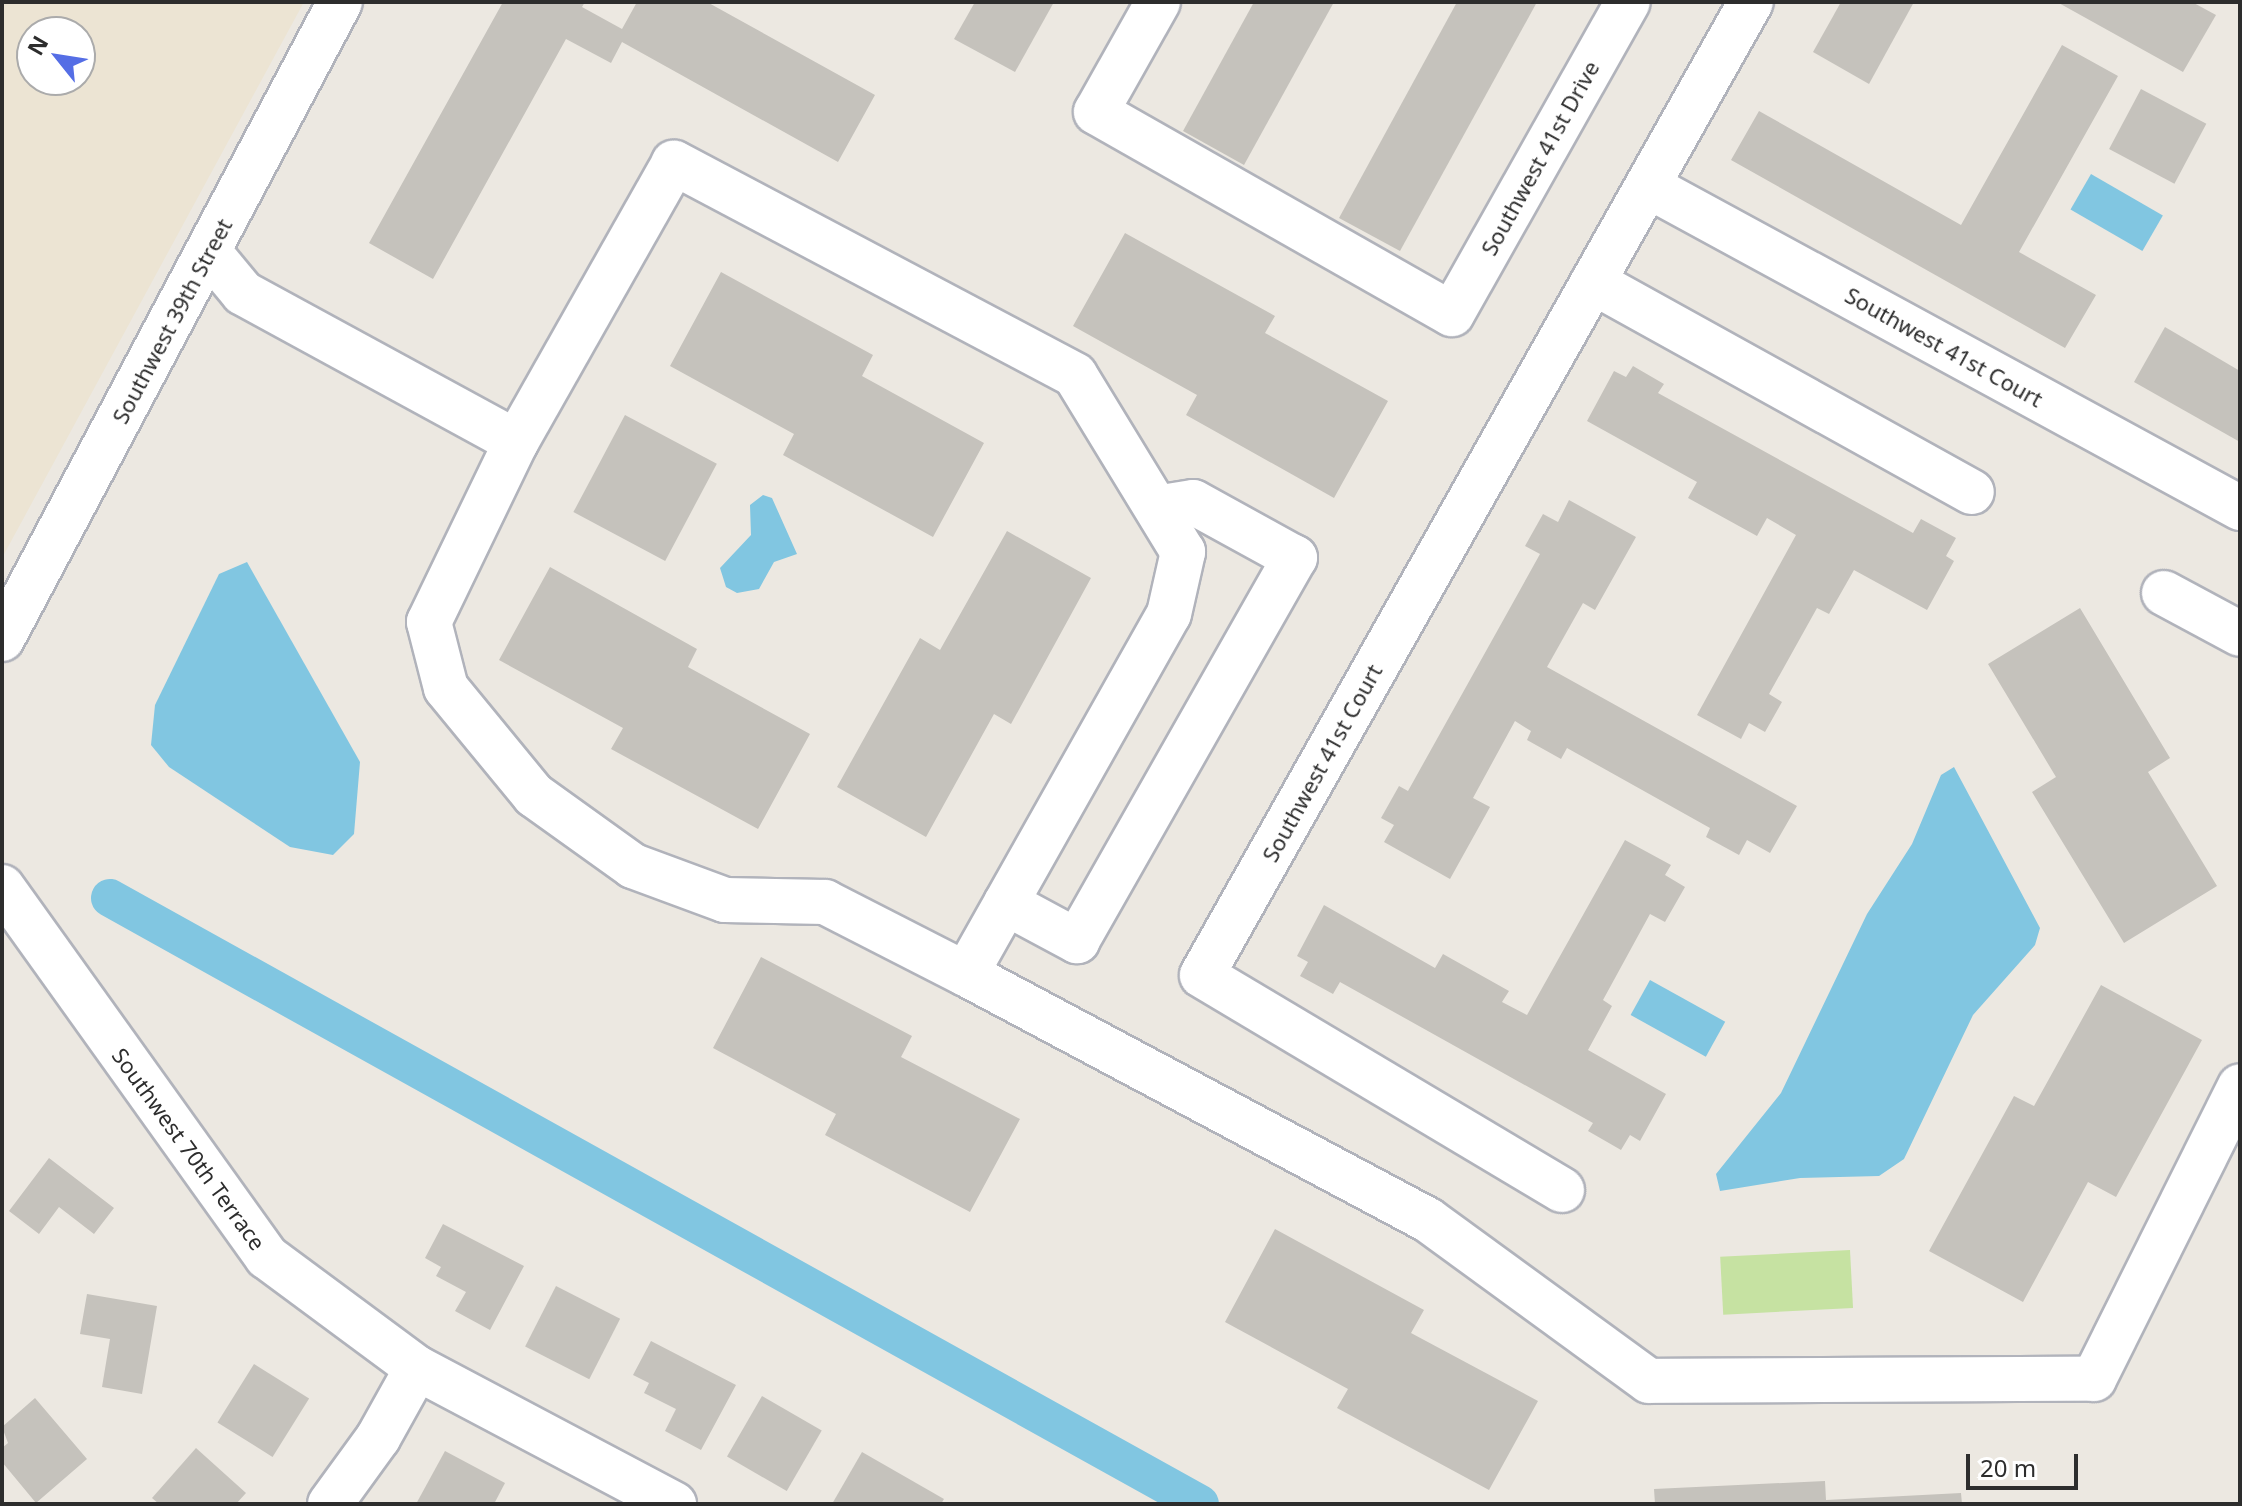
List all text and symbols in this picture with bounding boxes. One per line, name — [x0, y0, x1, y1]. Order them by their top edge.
north arrow — [16, 16, 96, 96]
text: N — [19, 30, 54, 60]
street label: Southwest 41st Drive — [1476, 56, 1604, 260]
street label: Southwest 39th Street — [107, 214, 237, 428]
street label: Southwest 41st Court — [1841, 282, 2047, 412]
street label: Southwest 41st Court — [1257, 660, 1387, 866]
street label: Southwest 70th Terrace — [107, 1043, 271, 1255]
scale bar — [1970, 1438, 2082, 1488]
text: 20 m — [1980, 1451, 2036, 1484]

